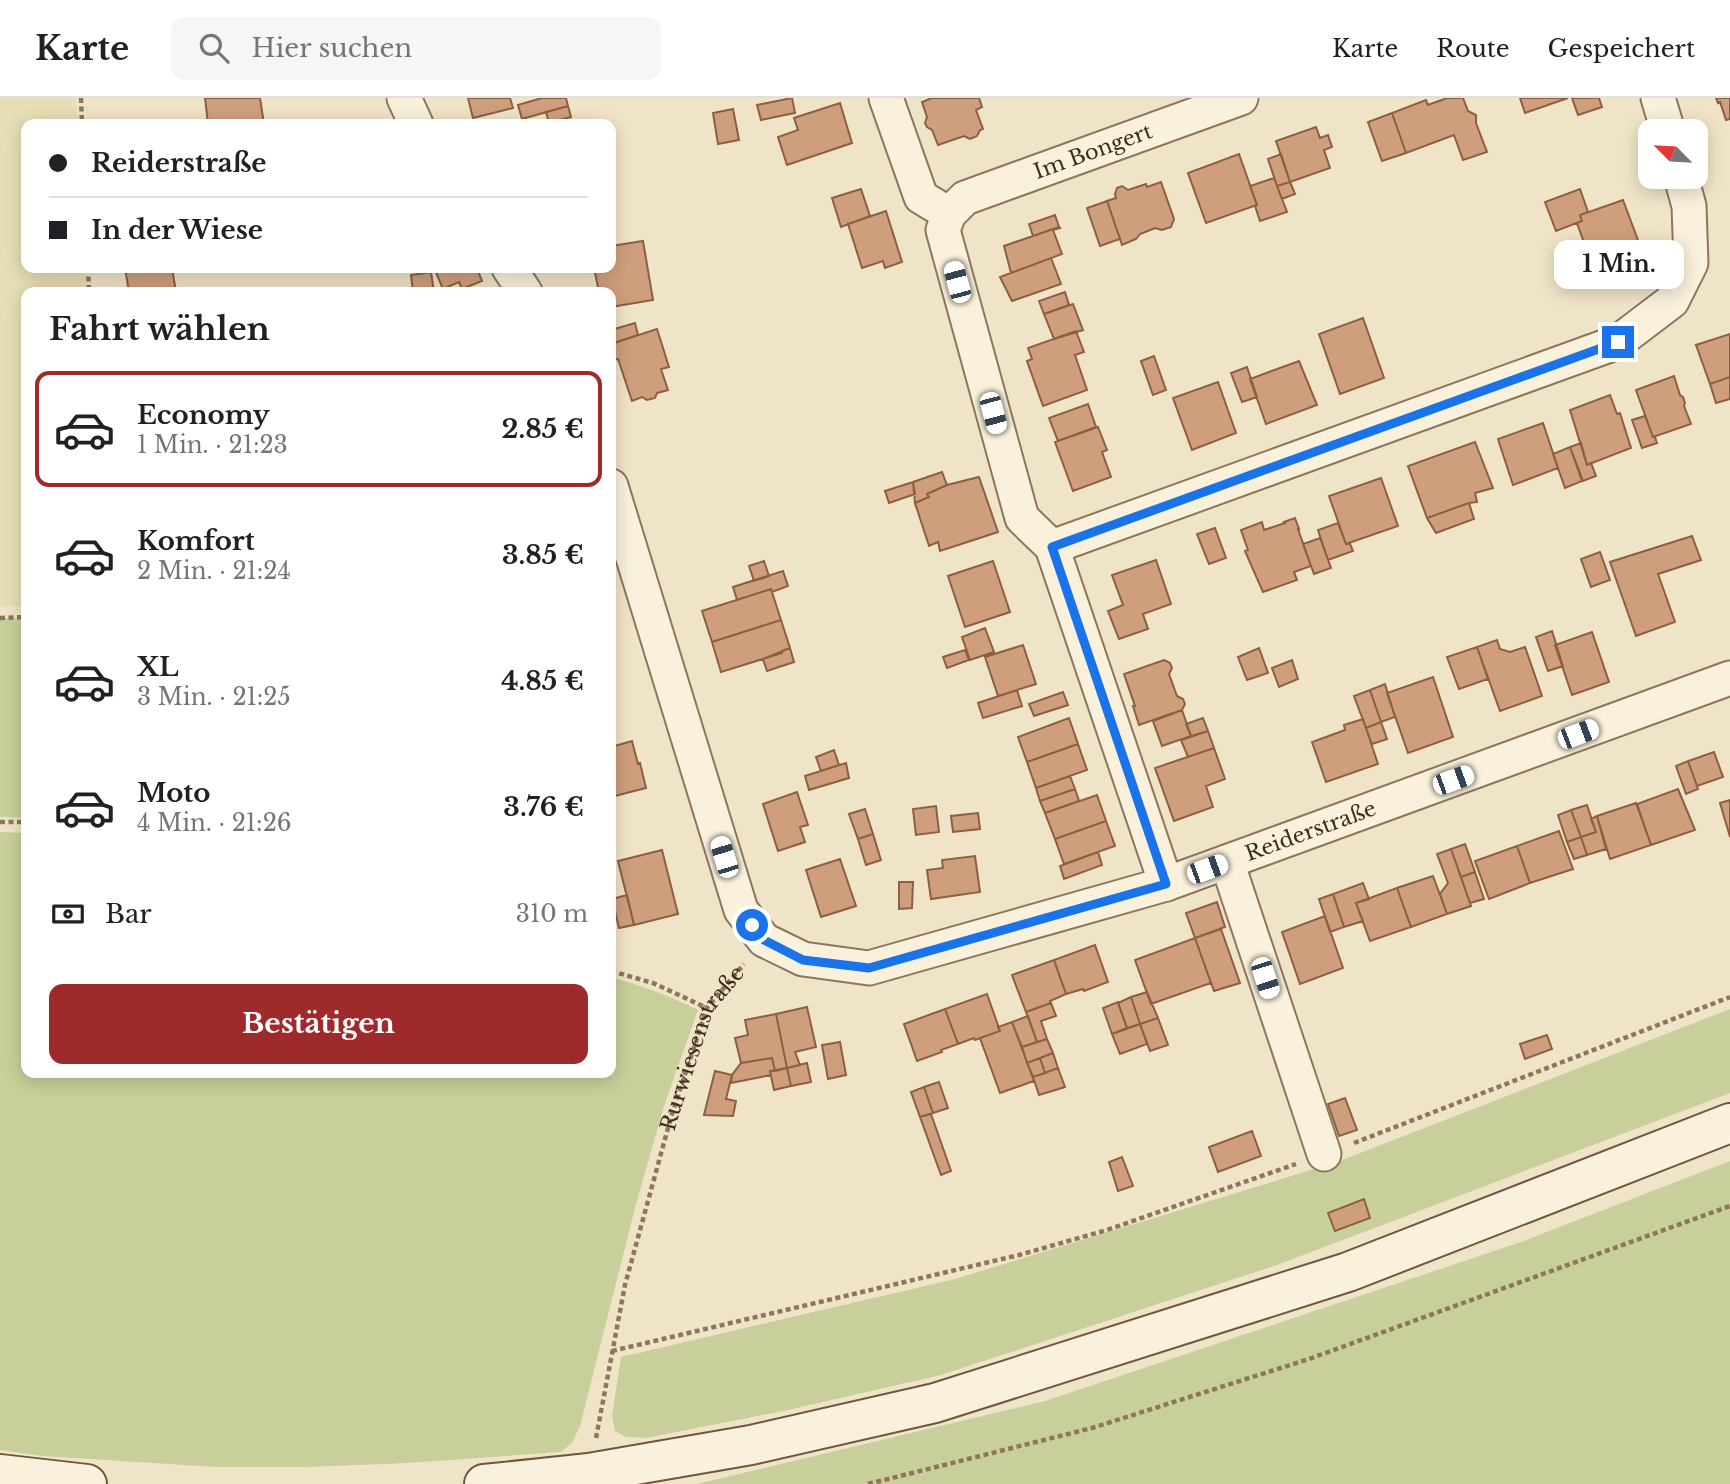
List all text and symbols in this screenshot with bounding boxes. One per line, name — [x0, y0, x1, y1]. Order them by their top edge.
search box — [171, 17, 661, 80]
text: Karte — [35, 28, 129, 69]
icon: search — [195, 29, 233, 67]
text: Hier suchen — [251, 32, 412, 64]
text: Karte — [1332, 34, 1398, 63]
text: Route — [1436, 34, 1510, 63]
text: Gespeichert — [1548, 34, 1695, 63]
street label: Im Bongert — [1030, 118, 1156, 185]
north arrow — [1638, 119, 1708, 189]
map controls — [1638, 119, 1708, 189]
text: Reiderstraße — [91, 147, 266, 179]
text: In der Wiese — [91, 214, 263, 246]
callout: 1 Min. — [1553, 240, 1683, 289]
text: 1 Min. — [1582, 250, 1656, 278]
car — [942, 259, 973, 305]
text: Fahrt wählen — [49, 309, 270, 349]
route end — [1602, 326, 1634, 358]
car — [978, 390, 1009, 436]
icon: car — [53, 398, 116, 461]
text: Economy — [137, 399, 270, 431]
text: 2.85 € — [502, 413, 584, 445]
text: 1 Min. · 21:23 — [137, 431, 288, 459]
icon: car — [53, 524, 116, 587]
text: Komfort — [137, 525, 255, 557]
text: 3.85 € — [502, 539, 584, 571]
text: 2 Min. · 21:24 — [137, 557, 291, 585]
icon: car — [53, 650, 116, 713]
text: XL — [137, 651, 179, 683]
text: 4.85 € — [501, 665, 584, 697]
text: 3 Min. · 21:25 — [137, 683, 291, 711]
car — [1555, 717, 1602, 751]
car — [1430, 763, 1477, 797]
icon: car — [53, 776, 116, 839]
text: Moto — [137, 777, 210, 809]
text: 3.76 € — [503, 791, 584, 823]
street label: Reiderstraße — [1242, 795, 1380, 867]
text: 4 Min. · 21:26 — [137, 809, 292, 837]
car — [708, 834, 741, 880]
car — [1184, 852, 1231, 886]
icon: cash — [49, 895, 87, 933]
text: Bar — [105, 898, 152, 930]
text: 310 m — [516, 900, 588, 928]
route start — [736, 909, 768, 941]
car — [1249, 955, 1282, 1001]
street label: Rurwiesenstraße — [655, 961, 750, 1134]
button: Bestätigen — [49, 984, 588, 1064]

